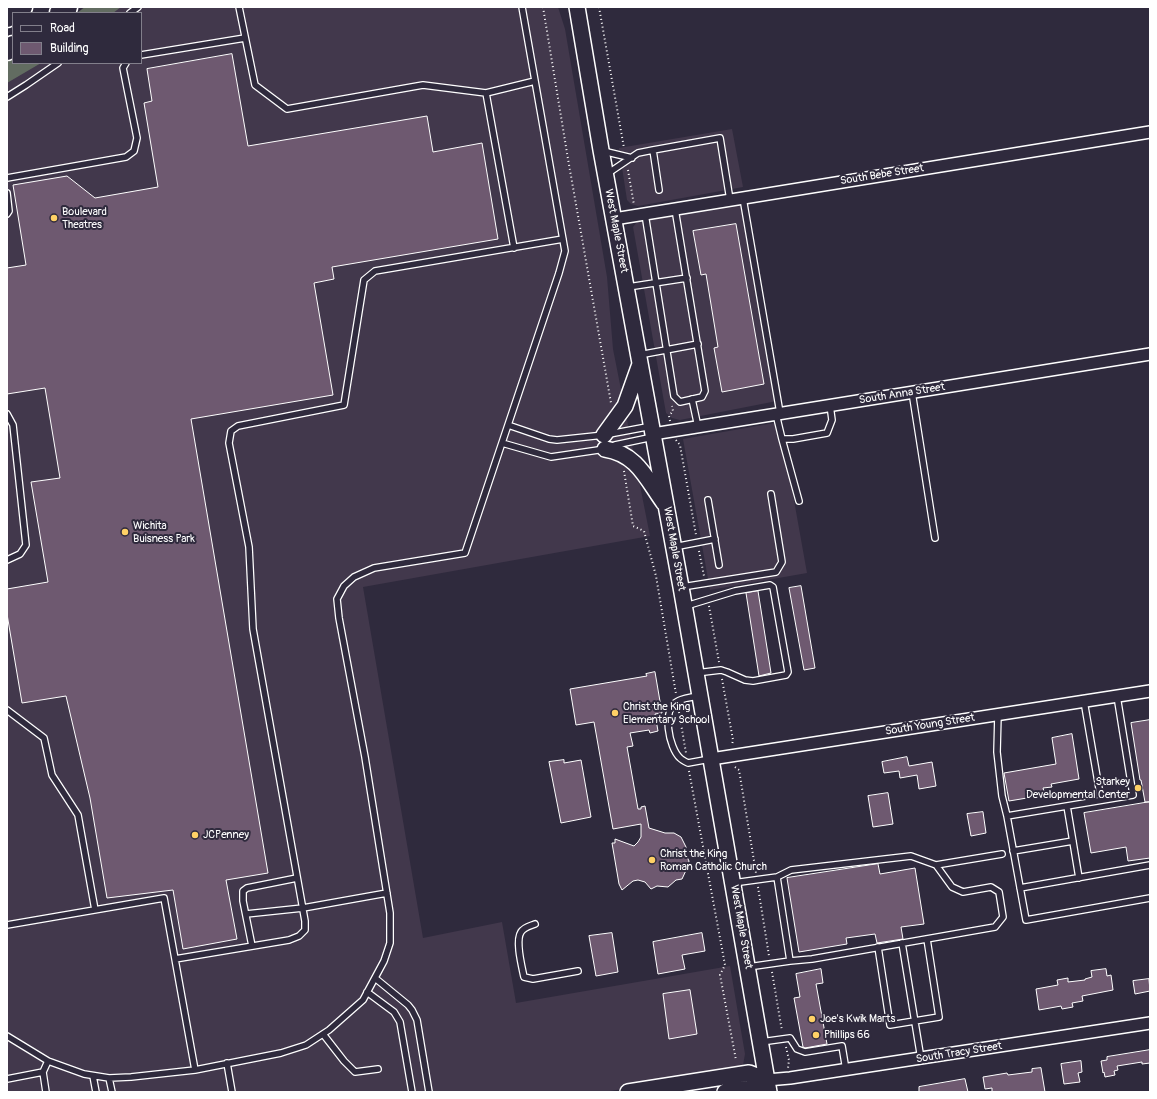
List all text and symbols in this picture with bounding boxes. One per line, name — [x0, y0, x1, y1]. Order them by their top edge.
legend — [12, 12, 142, 64]
text: Road — [50, 21, 75, 36]
text: Building — [50, 41, 89, 56]
street label: South Bebe Street — [839, 162, 925, 188]
street label: West Maple Street — [601, 188, 631, 274]
place label: Boulevard Theatres — [62, 205, 107, 231]
marker: Boulevard Theatres — [49, 213, 59, 223]
street label: South Anna Street — [858, 381, 946, 407]
street label: West Maple Street — [660, 506, 688, 592]
place label: Wichita Buisness Park — [133, 519, 195, 545]
marker: Wichita Buisness Park — [120, 527, 130, 537]
place label: Christ the King Elementary School — [623, 700, 710, 726]
marker: Christ the King Elementary School — [610, 708, 620, 718]
street label: South Young Street — [884, 711, 976, 739]
place label: Starkey Developmental Center — [1026, 775, 1130, 801]
marker: Starkey Developmental Center — [1133, 783, 1143, 793]
place label: JCPenney — [203, 828, 249, 842]
marker: JCPenney — [190, 830, 200, 840]
place label: Christ the King Roman Catholic Church — [660, 847, 767, 873]
marker: Christ the King Roman Catholic Church — [647, 855, 657, 865]
street label: West Maple Street — [727, 884, 755, 970]
place label: Joe's Kwik Marts — [820, 1012, 895, 1026]
marker: Joe's Kwik Marts — [807, 1014, 817, 1024]
place label: Phillips 66 — [824, 1028, 870, 1042]
marker: Phillips 66 — [811, 1030, 821, 1040]
street label: South Tracy Street — [915, 1040, 1003, 1066]

